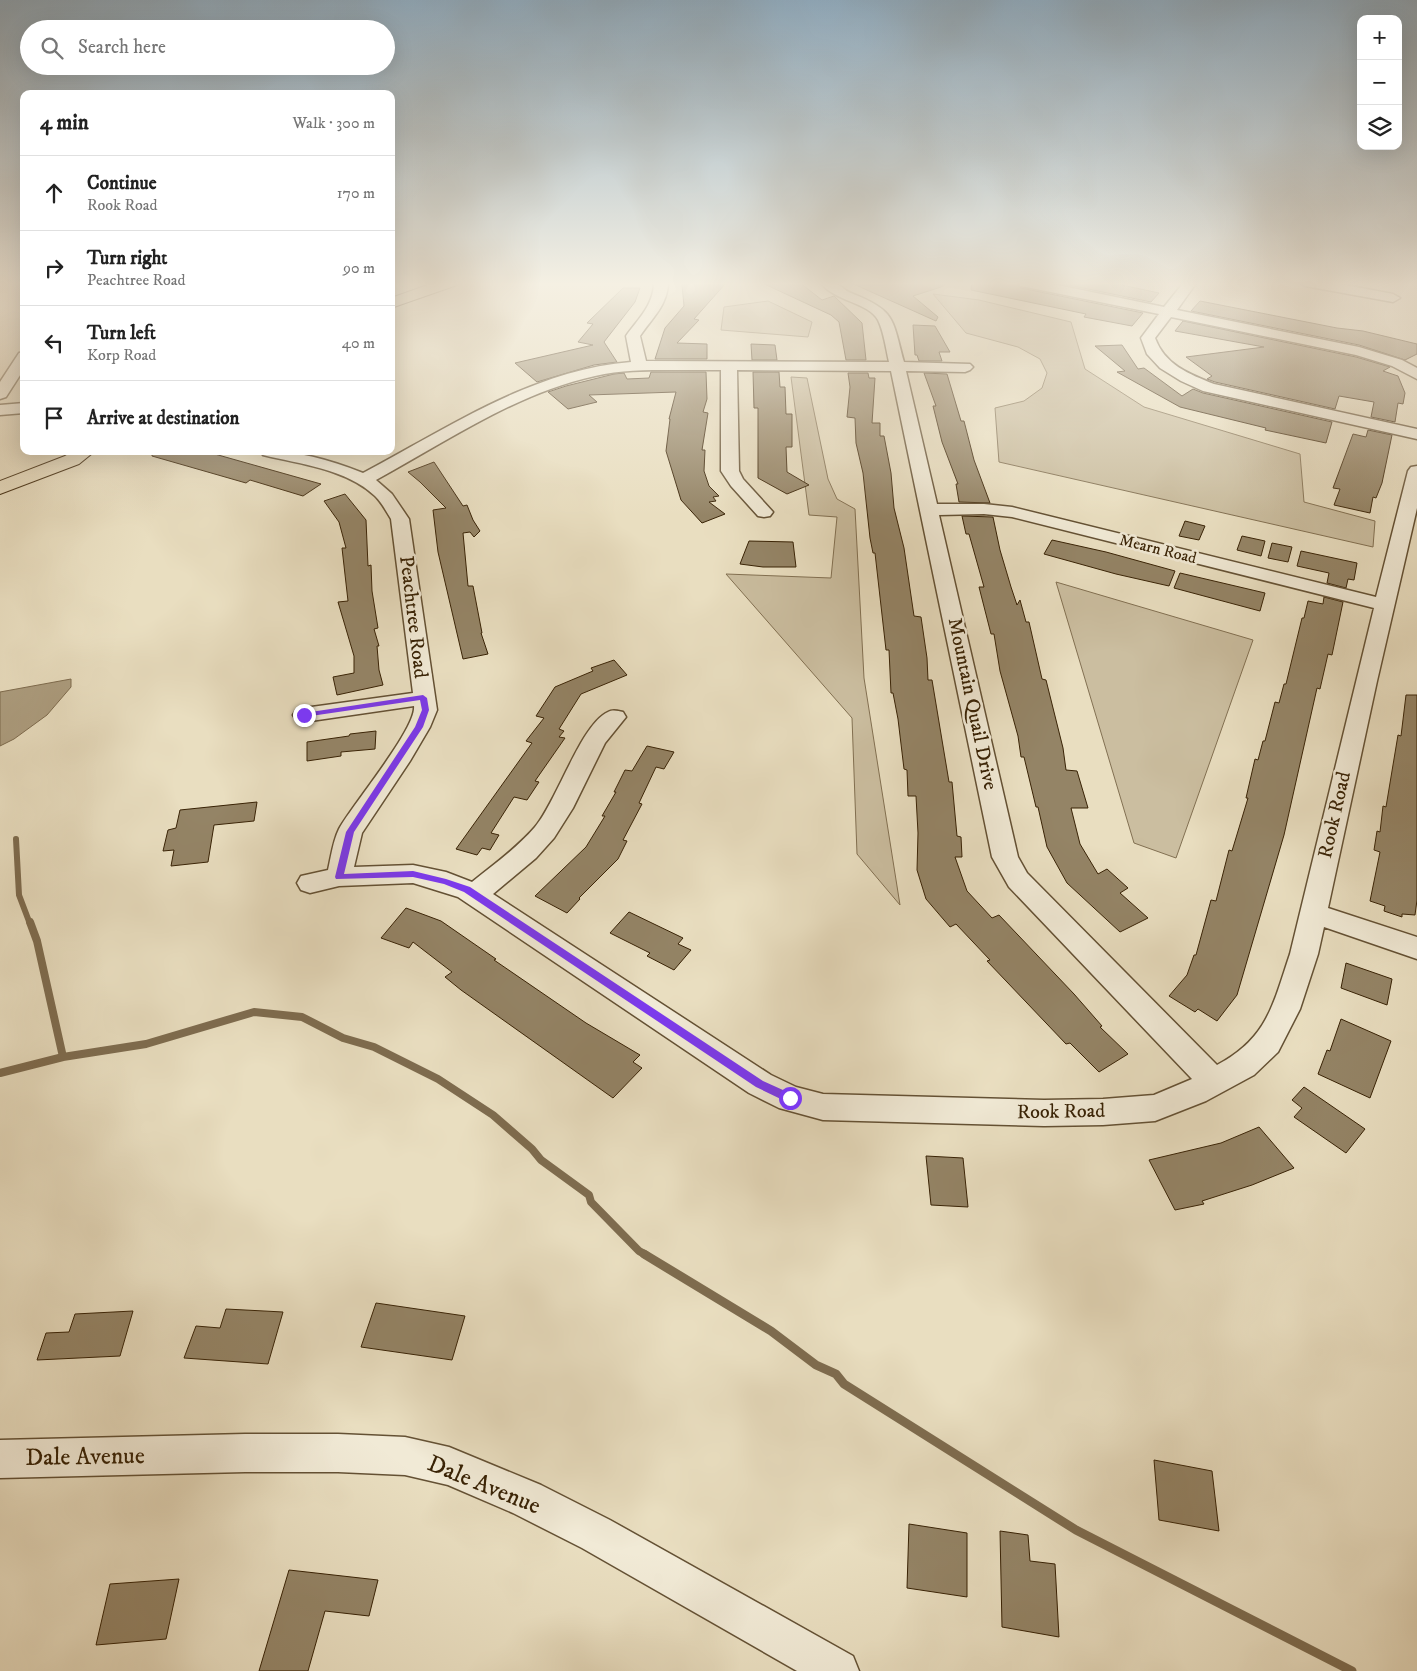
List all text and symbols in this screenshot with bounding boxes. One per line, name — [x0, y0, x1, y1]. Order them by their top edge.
map controls — [1357, 15, 1402, 150]
button: + — [1357, 15, 1402, 60]
search box — [20, 20, 395, 75]
icon: search — [38, 34, 66, 62]
text: Search here — [78, 36, 166, 59]
button: − — [1357, 60, 1402, 105]
button: layers — [1357, 105, 1402, 150]
text: 4 min — [40, 110, 89, 136]
text: Walk · 300 m — [292, 113, 375, 133]
text: Continue — [87, 172, 157, 195]
icon: ahead — [40, 179, 68, 207]
text: 170 m — [337, 183, 375, 203]
text: Rook Road — [87, 195, 158, 215]
text: Turn right — [87, 247, 167, 270]
icon: right — [40, 254, 68, 282]
text: 90 m — [343, 258, 375, 278]
text: Peachtree Road — [87, 270, 186, 290]
text: Turn left — [87, 322, 156, 345]
icon: left — [40, 329, 68, 357]
text: 40 m — [342, 333, 375, 353]
text: Korp Road — [87, 345, 156, 365]
icon: arrive — [40, 404, 68, 432]
text: Arrive at destination — [87, 407, 239, 430]
street label: Mearn Road — [1117, 530, 1199, 568]
street label: Peachtree Road — [393, 554, 433, 680]
street label: Mountain Quail Drive — [942, 616, 1002, 792]
route end — [293, 704, 316, 727]
street label: Rook Road — [1313, 769, 1357, 861]
route start — [779, 1087, 802, 1110]
street label: Rook Road — [1017, 1099, 1105, 1125]
street label: Dale Avenue — [25, 1441, 145, 1473]
street label: Dale Avenue — [423, 1449, 545, 1521]

